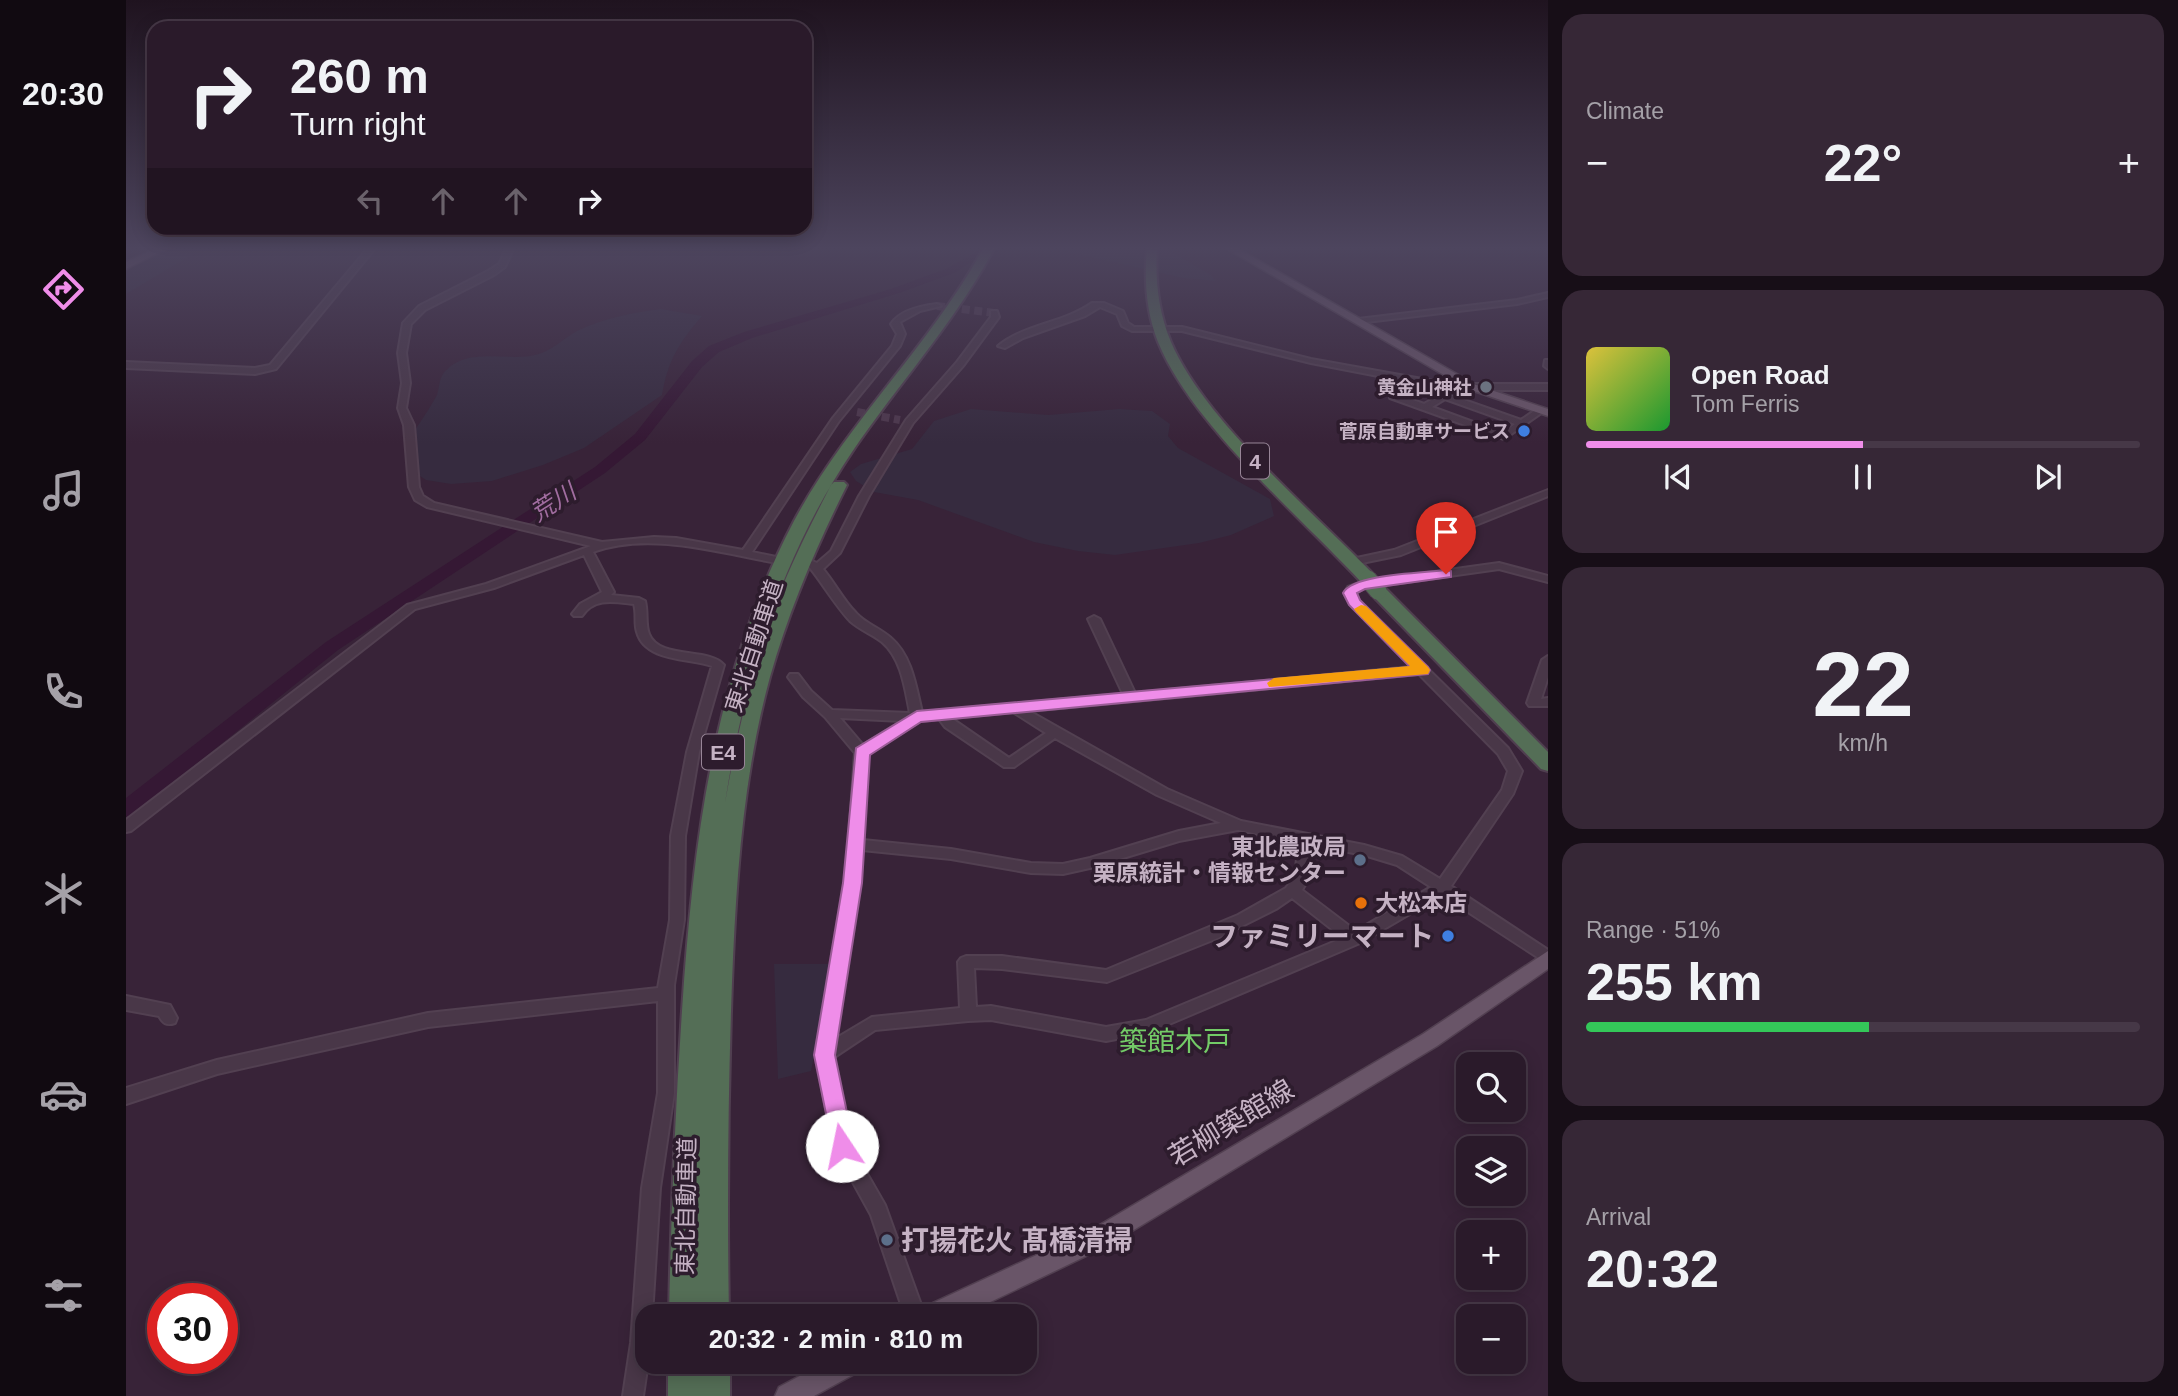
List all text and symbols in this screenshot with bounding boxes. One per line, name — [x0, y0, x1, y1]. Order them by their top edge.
icon: right — [175, 49, 266, 140]
text: 260 m — [290, 49, 429, 103]
text: 20:30 — [22, 76, 104, 112]
text: Climate — [1586, 98, 1664, 124]
text: Turn right — [290, 106, 426, 142]
text: 22° — [1824, 134, 1902, 192]
text: − — [1586, 142, 1608, 184]
text: + — [2118, 142, 2140, 184]
icon: left — [351, 182, 389, 220]
icon: ahead — [424, 182, 462, 220]
icon: ahead — [497, 182, 535, 220]
icon: right — [570, 182, 608, 220]
icon: directions — [39, 265, 88, 314]
text: Open Road — [1691, 360, 1830, 390]
place label: 黄金山神社 — [1377, 377, 1472, 398]
marker: 黄金山神社 — [1478, 379, 1494, 395]
text: Tom Ferris — [1691, 391, 1800, 417]
place label: 菅原自動車サービス — [1339, 421, 1510, 442]
marker: 菅原自動車サービス — [1516, 423, 1532, 439]
road number: 4 — [1241, 444, 1269, 478]
icon: previous — [1659, 458, 1697, 496]
icon: pause — [1844, 458, 1882, 496]
icon: next — [2029, 458, 2067, 496]
icon: music — [39, 466, 88, 515]
water label: 荒川 — [526, 476, 583, 526]
pin — [1416, 502, 1476, 574]
icon: arrive — [1427, 513, 1465, 551]
street label: 東北自動車道 — [720, 576, 788, 716]
text: 22 — [1812, 634, 1914, 735]
icon: phone — [39, 667, 88, 716]
text: km/h — [1838, 730, 1888, 756]
road number: E4 — [702, 734, 744, 770]
place label: 東北農政局 栗原統計・情報センター — [1093, 834, 1346, 886]
marker: 東北農政局 栗原統計・情報センター — [1352, 852, 1368, 868]
icon: climate — [39, 869, 88, 918]
place label: 大松本店 — [1375, 890, 1467, 916]
marker: 大松本店 — [1353, 895, 1369, 911]
text: Range · 51% — [1586, 917, 1720, 943]
place label: ファミリーマート — [1210, 921, 1434, 952]
marker: ファミリーマート — [1440, 928, 1456, 944]
text: 255 km — [1586, 953, 1762, 1011]
district label: 築館木戸 — [1119, 1026, 1231, 1057]
map controls — [1456, 1052, 1526, 1374]
button: search — [1456, 1052, 1526, 1122]
icon: car — [39, 1070, 88, 1119]
street label: 若柳築館線 — [1163, 1074, 1299, 1172]
position arrow — [805, 1109, 879, 1183]
button: layers — [1456, 1136, 1526, 1206]
street label: 東北自動車道 — [672, 1137, 700, 1275]
text: Arrival — [1586, 1204, 1651, 1230]
button: + — [1456, 1220, 1526, 1290]
place label: 打揚花火 髙橋清掃 — [901, 1225, 1133, 1256]
marker: 打揚花火 髙橋清掃 — [879, 1232, 895, 1248]
text: 20:32 — [1586, 1240, 1719, 1298]
icon: filters — [39, 1271, 88, 1320]
speed limit sign: 30 — [147, 1283, 238, 1374]
button: − — [1456, 1304, 1526, 1374]
text: 20:32 · 2 min · 810 m — [709, 1324, 963, 1354]

